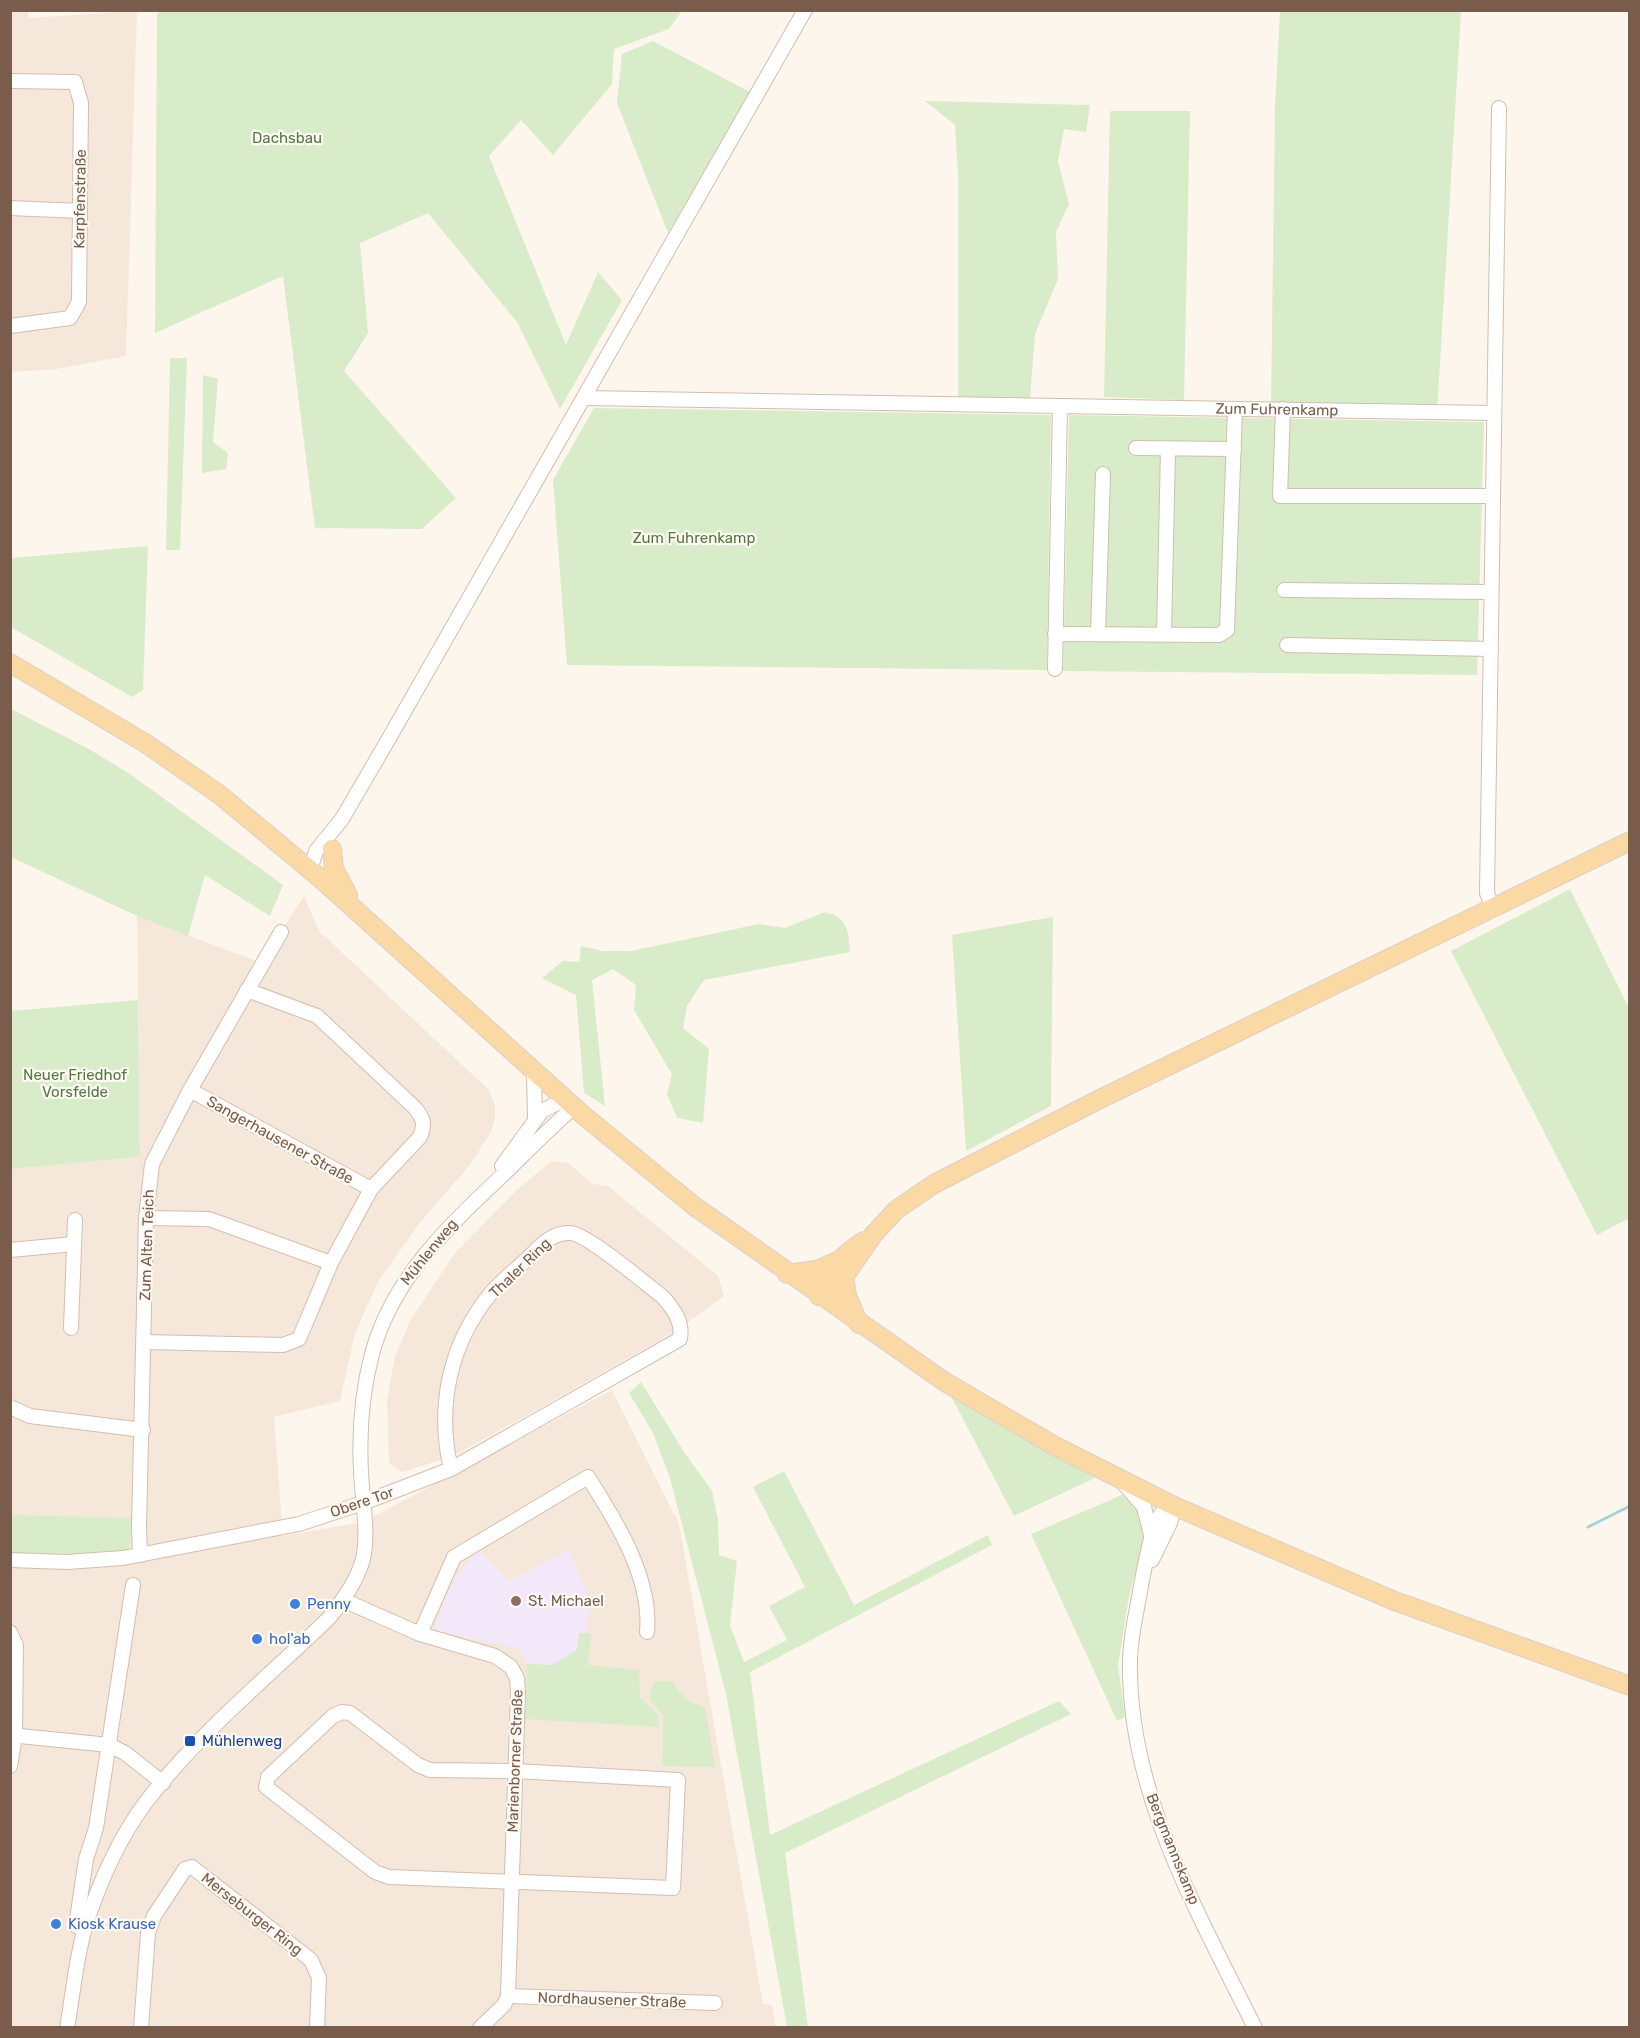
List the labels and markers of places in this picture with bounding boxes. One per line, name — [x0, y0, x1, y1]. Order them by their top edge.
place label: St. Michael — [528, 1592, 604, 1610]
marker: St. Michael — [509, 1594, 523, 1608]
place label: Penny — [307, 1595, 351, 1613]
marker: Penny — [288, 1597, 302, 1611]
place label: hol'ab — [269, 1630, 311, 1648]
marker: hol'ab — [250, 1632, 264, 1646]
place label: Mühlenweg — [202, 1732, 282, 1750]
marker: Mühlenweg — [183, 1734, 197, 1748]
place label: Kiosk Krause — [68, 1915, 156, 1933]
marker: Kiosk Krause — [49, 1917, 63, 1931]

